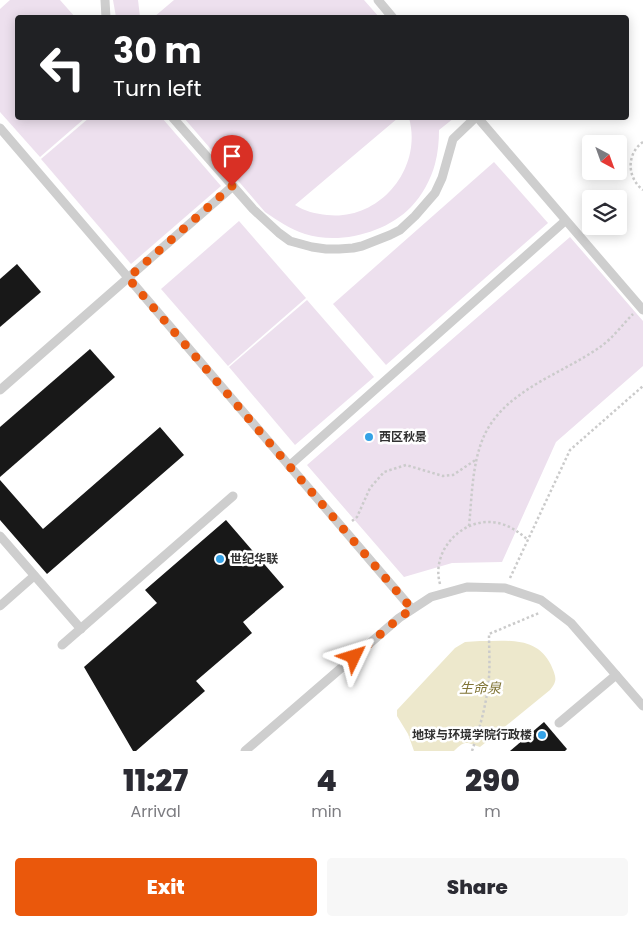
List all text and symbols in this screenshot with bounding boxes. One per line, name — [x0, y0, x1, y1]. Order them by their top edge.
text: 30 m — [113, 26, 201, 75]
icon: left — [30, 35, 95, 100]
text: Turn left — [113, 73, 201, 104]
pin — [211, 135, 253, 186]
north arrow — [582, 135, 628, 180]
map controls — [582, 135, 627, 235]
icon: arrive — [218, 142, 246, 170]
button: layers — [582, 190, 627, 235]
place label: 西区秋景 — [379, 428, 427, 445]
marker: 西区秋景 — [363, 431, 375, 443]
place label: 世纪华联 — [230, 550, 278, 567]
marker: 世纪华联 — [214, 553, 226, 565]
position arrow — [327, 630, 379, 682]
water label: 生命泉 — [459, 678, 502, 698]
place label: 地球与环境学院行政楼 — [412, 726, 532, 743]
marker: 地球与环境学院行政楼 — [536, 729, 548, 741]
text: 11:27 — [123, 759, 188, 802]
text: 4 — [316, 759, 337, 802]
text: 290 — [465, 759, 520, 802]
text: Arrival — [130, 800, 181, 823]
text: min — [311, 800, 342, 823]
text: m — [484, 800, 501, 823]
button: Exit — [15, 858, 317, 916]
button: Share — [327, 858, 628, 916]

